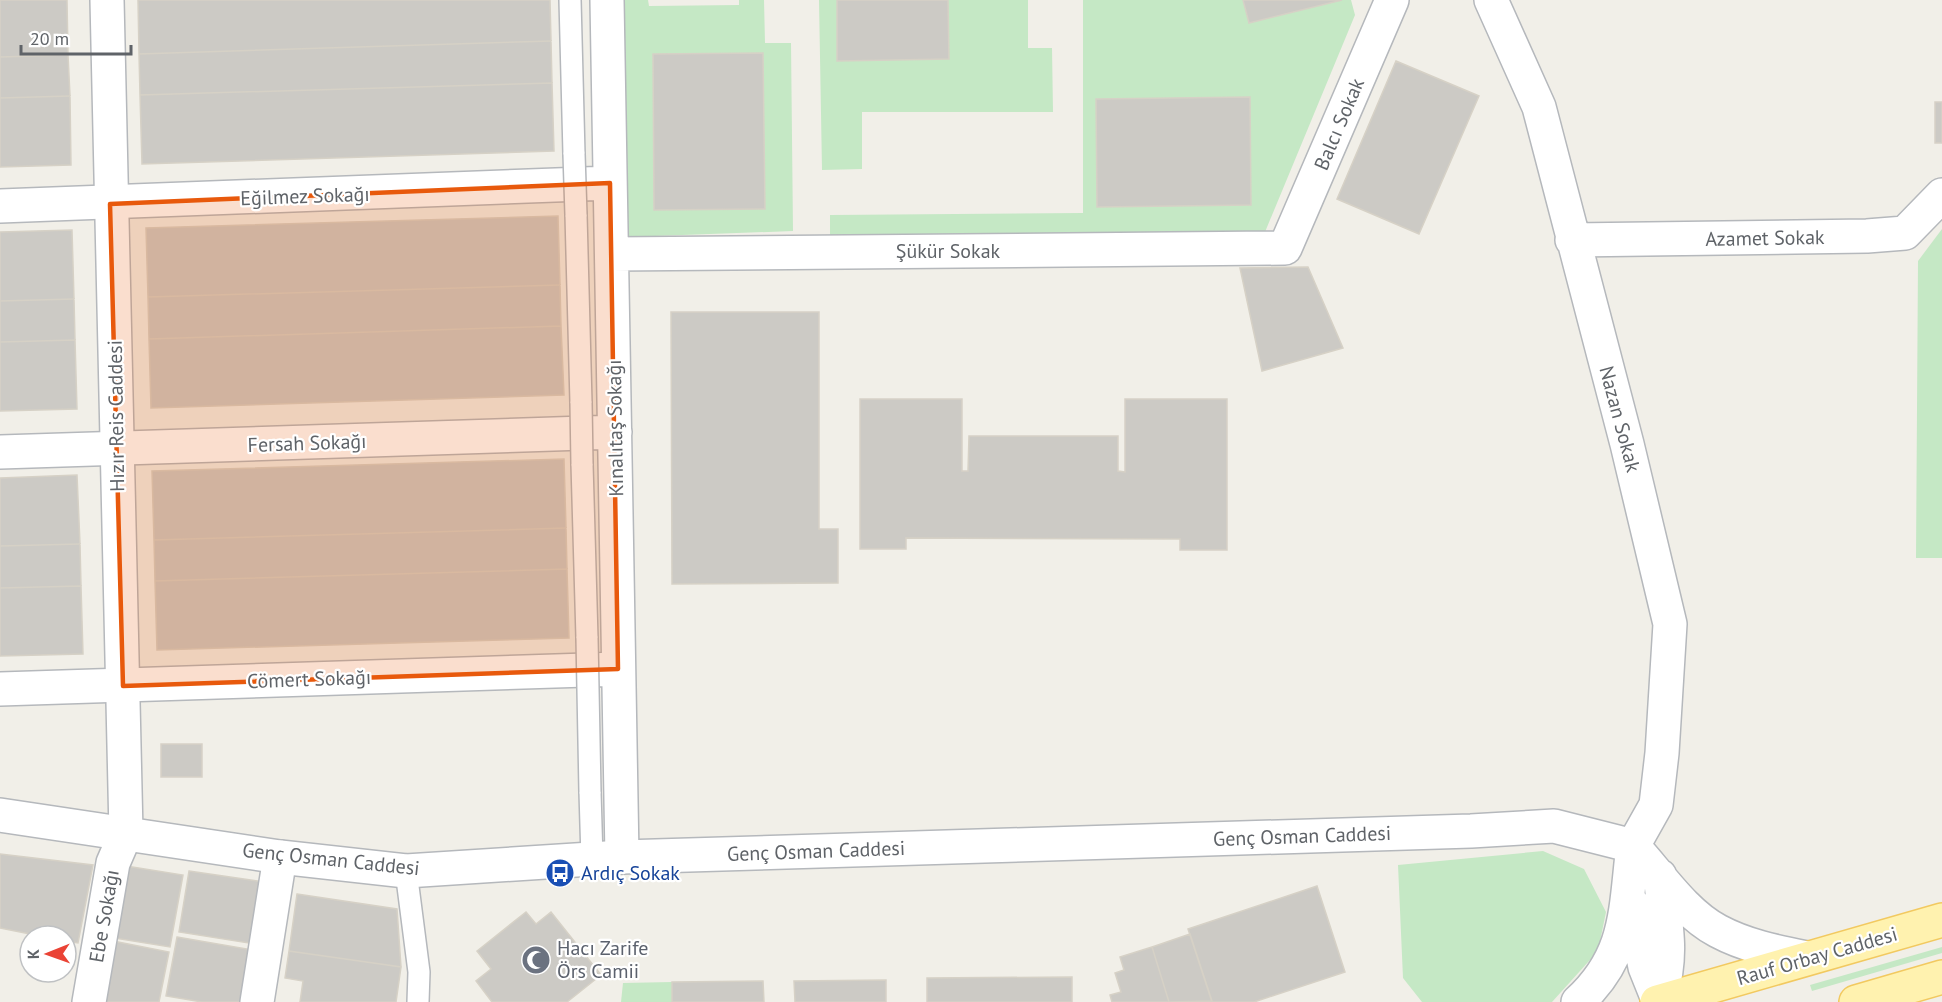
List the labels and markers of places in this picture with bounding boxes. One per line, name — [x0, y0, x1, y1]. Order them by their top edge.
bus stop icon: Ardıç Sokak — [544, 857, 576, 889]
place label: Ardıç Sokak — [581, 860, 680, 886]
place label: Hacı Zarife Örs Camii — [557, 935, 649, 984]
mosque icon: Hacı Zarife Örs Camii — [520, 944, 552, 976]

